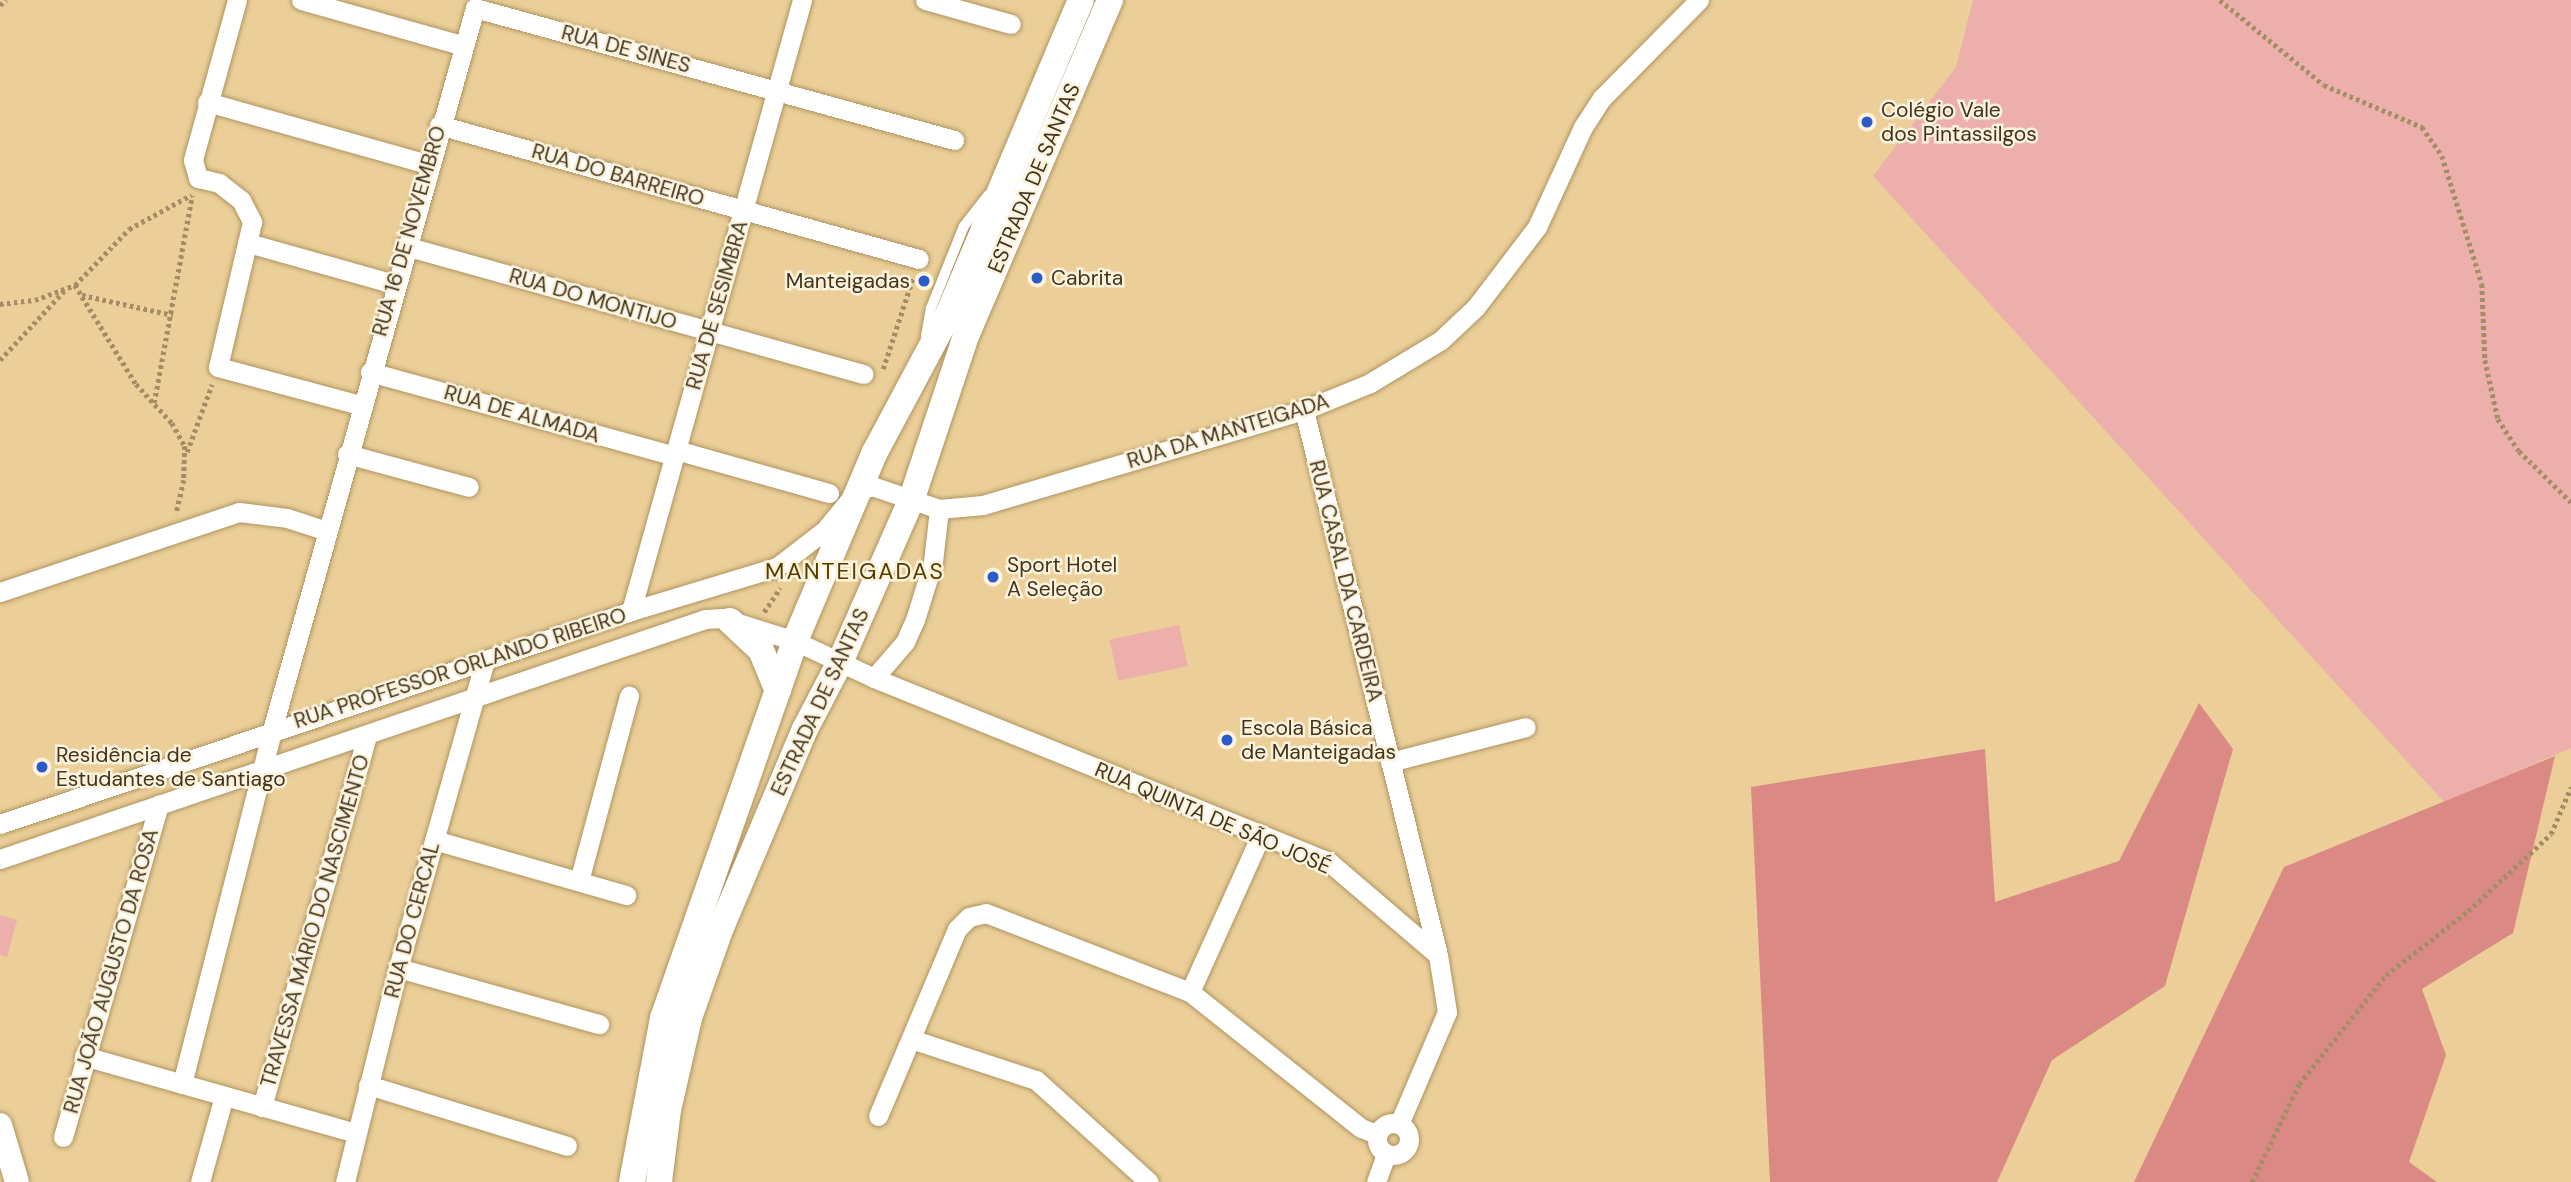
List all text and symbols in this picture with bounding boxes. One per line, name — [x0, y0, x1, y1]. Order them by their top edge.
street label: RUA DE SINES — [559, 20, 693, 78]
street label: ESTRADA DE SANTAS — [983, 79, 1085, 277]
place label: Colégio Vale dos Pintassilgos — [1881, 97, 2037, 147]
marker: Colégio Vale dos Pintassilgos — [1859, 114, 1875, 130]
street label: RUA 16 DE NOVEMBRO — [367, 123, 451, 339]
street label: RUA DO BARREIRO — [529, 138, 707, 212]
street label: RUA DE SESIMBRA — [681, 217, 753, 393]
street label: RUA DO MONTIJO — [506, 263, 680, 335]
place label: Cabrita — [1051, 265, 1123, 291]
place label: Manteigadas — [786, 268, 910, 294]
marker: Cabrita — [1029, 270, 1045, 286]
marker: Manteigadas — [916, 273, 932, 289]
street label: RUA DE ALMADA — [441, 380, 603, 448]
street label: RUA DA MANTEIGADA — [1124, 388, 1332, 474]
street label: RUA CASAL DA CARDEIRA — [1304, 458, 1388, 704]
place label: Sport Hotel A Seleção — [1007, 552, 1117, 602]
district label: MANTEIGADAS — [766, 557, 944, 585]
marker: Sport Hotel A Seleção — [985, 569, 1001, 585]
street label: RUA PROFESSOR ORLANDO RIBEIRO — [291, 602, 629, 734]
street label: ESTRADA DE SANTAS — [766, 604, 874, 800]
place label: Escola Básica de Manteigadas — [1241, 715, 1396, 765]
marker: Escola Básica de Manteigadas — [1219, 732, 1235, 748]
place label: Residência de Estudantes de Santiago — [56, 742, 286, 792]
street label: TRAVESSA MÁRIO DO NASCIMENTO — [255, 752, 375, 1090]
street label: RUA QUINTA DE SÃO JOSÉ — [1091, 757, 1335, 879]
marker: Residência de Estudantes de Santiago — [34, 759, 50, 775]
street label: RUA JOÃO AUGUSTO DA ROSA — [58, 826, 164, 1116]
street label: RUA DO CERCAL — [379, 839, 445, 1001]

